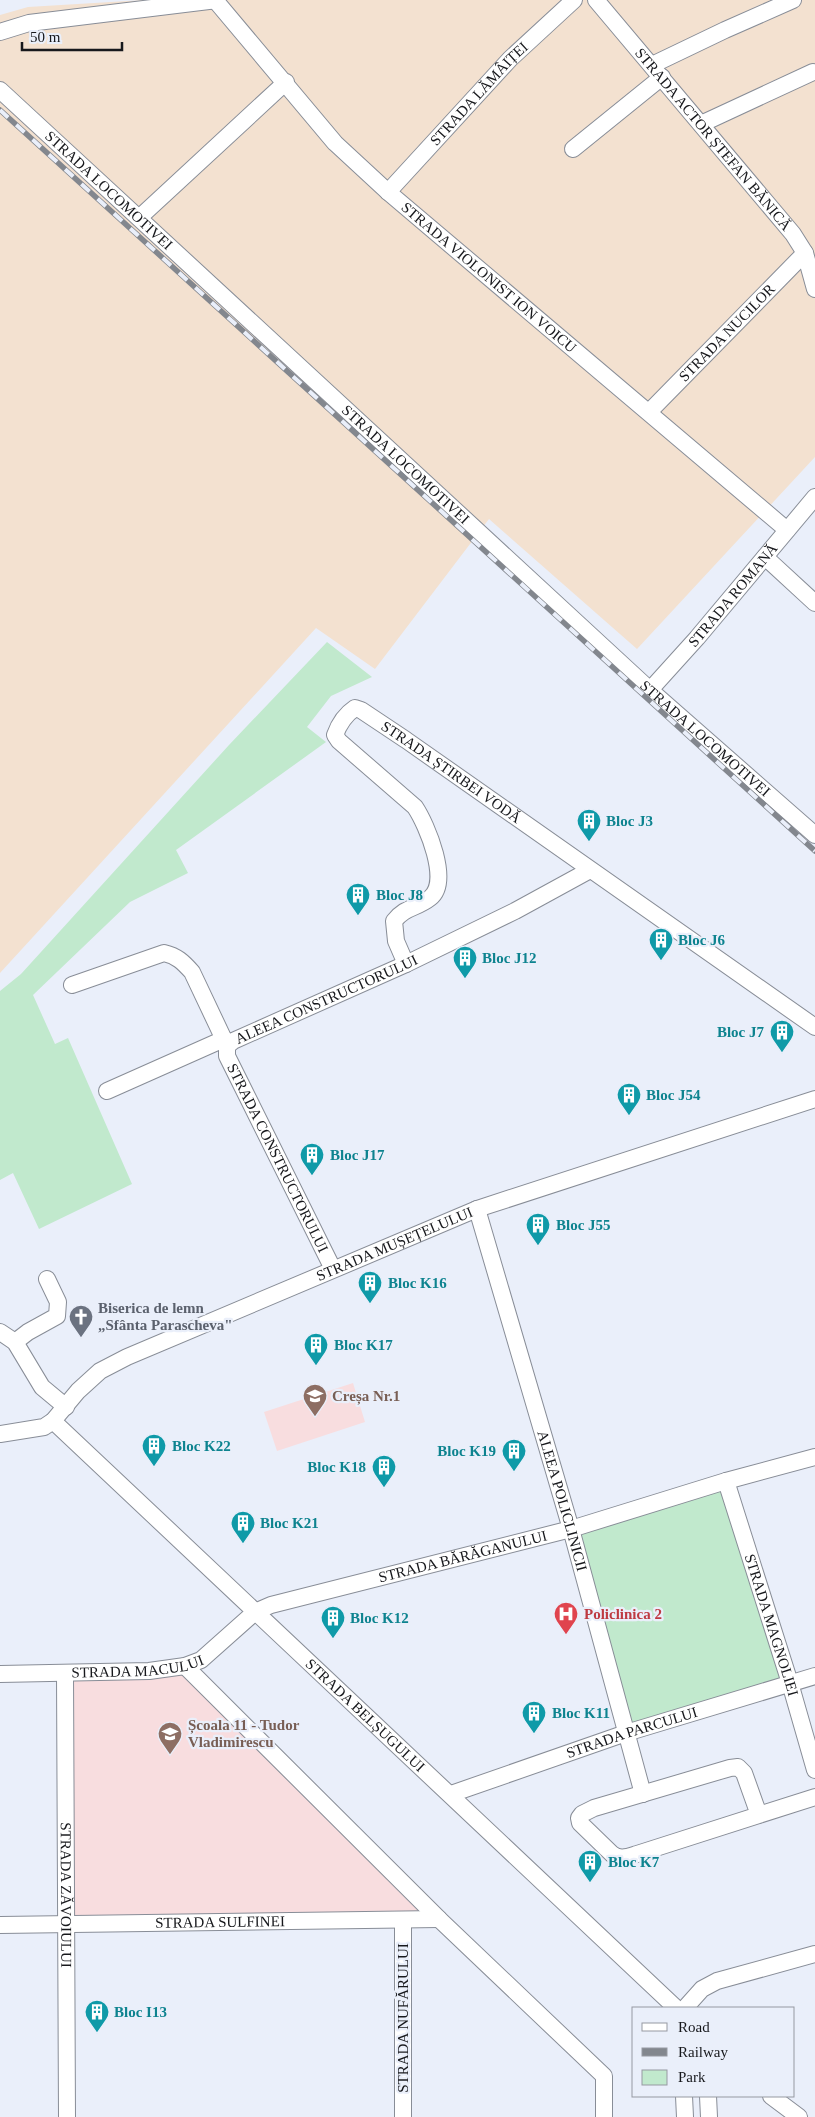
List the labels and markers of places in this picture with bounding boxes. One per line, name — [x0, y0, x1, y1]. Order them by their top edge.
building icon: Bloc J3 — [576, 808, 602, 842]
place label: Bloc J3 — [606, 813, 653, 829]
building icon: Bloc J8 — [345, 882, 371, 916]
place label: Bloc J8 — [376, 887, 423, 903]
building icon: Bloc J6 — [648, 927, 674, 961]
place label: Bloc J6 — [678, 932, 726, 948]
building icon: Bloc J12 — [452, 945, 478, 979]
place label: Bloc J12 — [482, 950, 537, 966]
building icon: Bloc J7 — [769, 1019, 795, 1053]
place label: Bloc J7 — [717, 1024, 764, 1040]
building icon: Bloc J54 — [616, 1082, 642, 1116]
place label: Bloc J54 — [646, 1087, 701, 1103]
building icon: Bloc J17 — [299, 1142, 325, 1176]
place label: Bloc J17 — [330, 1147, 385, 1163]
building icon: Bloc J55 — [525, 1212, 551, 1246]
place label: Bloc J55 — [556, 1217, 611, 1233]
building icon: Bloc K16 — [357, 1270, 383, 1304]
place label: Bloc K16 — [388, 1275, 447, 1291]
place label: Biserica de lemn „Sfânta Parascheva" — [98, 1300, 233, 1333]
church icon: Biserica de lemn „Sfânta Parascheva" — [68, 1304, 94, 1338]
building icon: Bloc K17 — [303, 1332, 329, 1366]
place label: Bloc K17 — [334, 1337, 393, 1353]
school or university icon: Creșa Nr.1 — [302, 1383, 328, 1417]
place label: Creșa Nr.1 — [332, 1388, 400, 1405]
building icon: Bloc K22 — [141, 1433, 167, 1467]
place label: Bloc K22 — [172, 1438, 231, 1454]
building icon: Bloc K19 — [501, 1438, 527, 1472]
place label: Bloc K19 — [437, 1443, 496, 1459]
building icon: Bloc K18 — [371, 1454, 397, 1488]
place label: Bloc K18 — [307, 1459, 366, 1475]
building icon: Bloc K21 — [230, 1510, 256, 1544]
place label: Bloc K21 — [260, 1515, 319, 1531]
hospital icon: Policlinica 2 — [553, 1601, 579, 1635]
building icon: Bloc K12 — [320, 1605, 346, 1639]
place label: Policlinica 2 — [584, 1606, 662, 1622]
place label: Bloc K12 — [350, 1610, 409, 1626]
building icon: Bloc K11 — [521, 1700, 547, 1734]
place label: Bloc K11 — [552, 1705, 610, 1721]
place label: Școala 11 - Tudor Vladimirescu — [188, 1717, 300, 1750]
school or university icon: Școala 11 - Tudor Vladimirescu — [157, 1721, 183, 1755]
building icon: Bloc K7 — [577, 1849, 603, 1883]
place label: Bloc K7 — [608, 1854, 660, 1870]
building icon: Bloc I13 — [84, 1999, 110, 2033]
place label: Bloc I13 — [114, 2004, 167, 2020]

